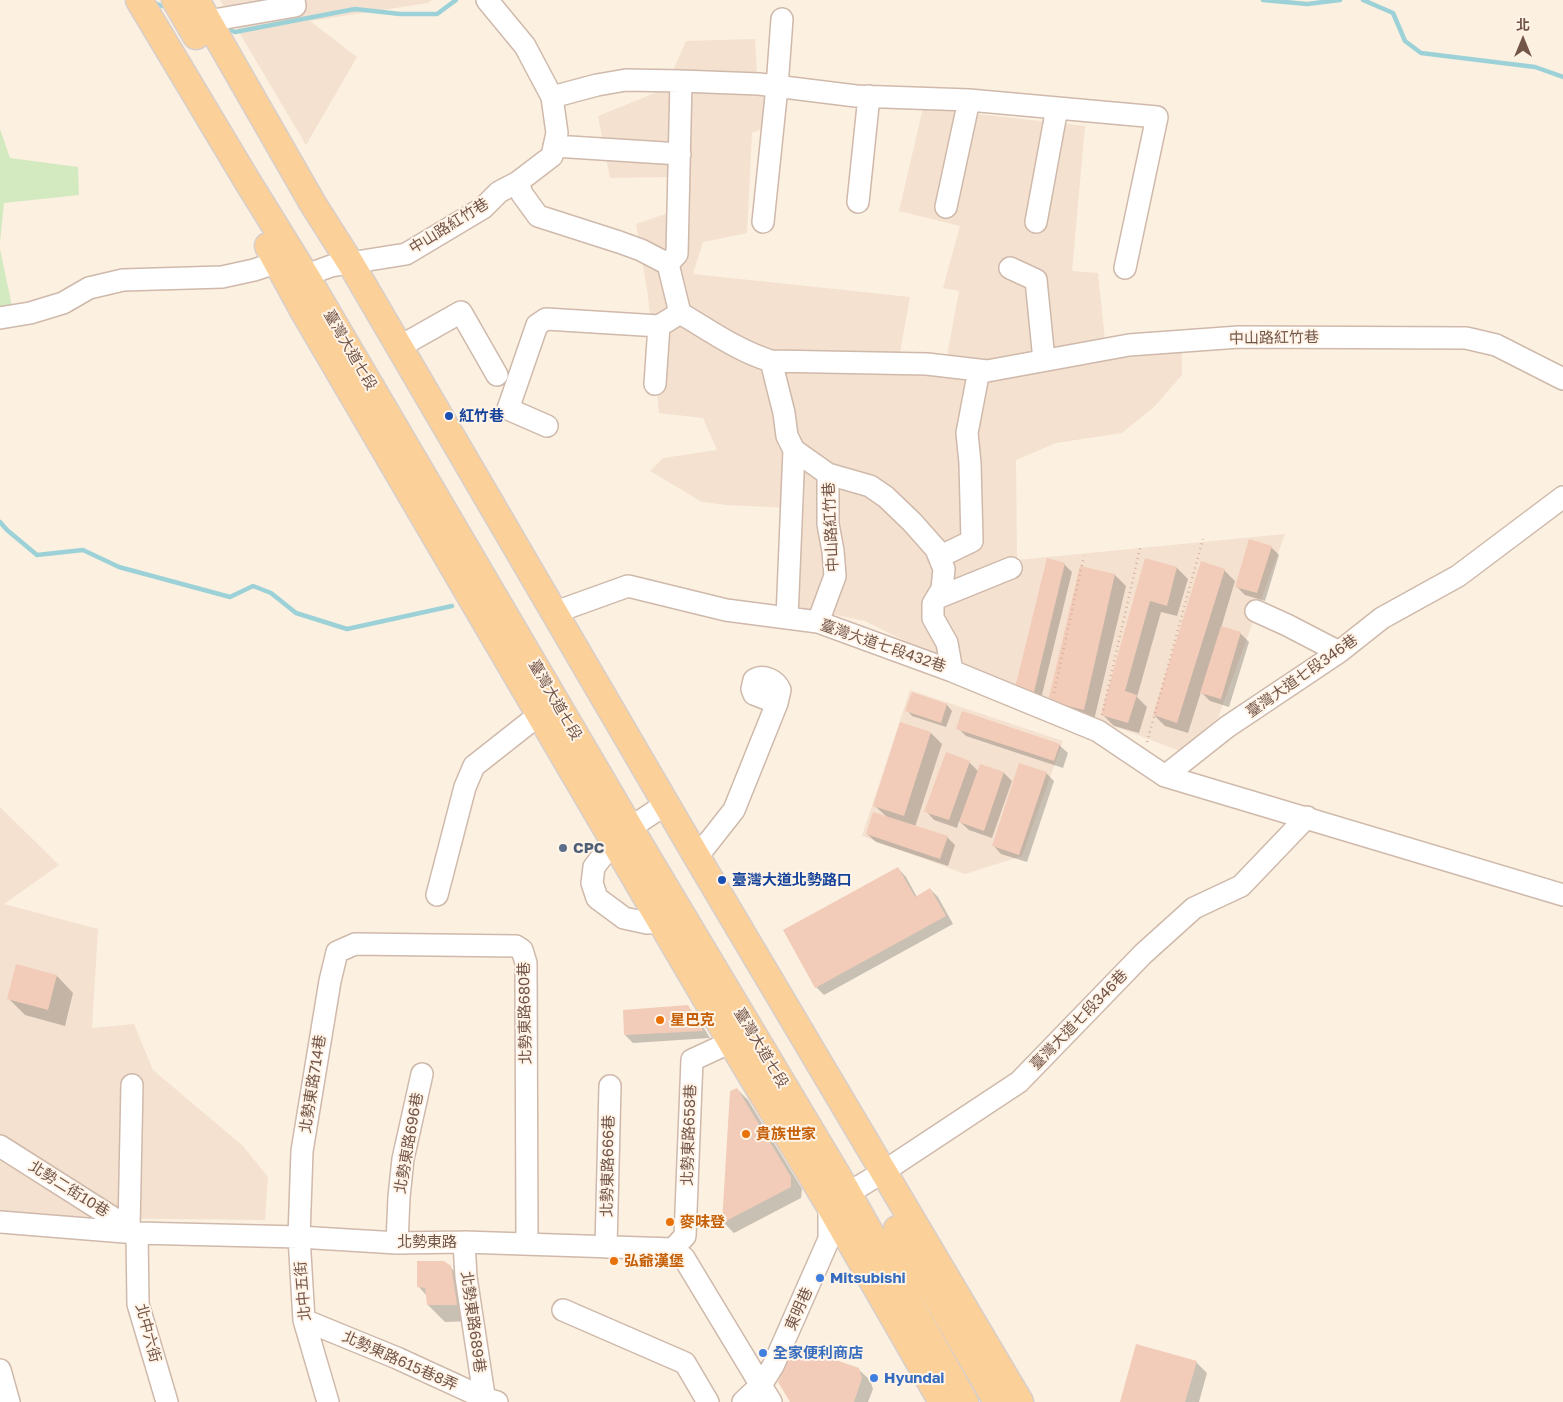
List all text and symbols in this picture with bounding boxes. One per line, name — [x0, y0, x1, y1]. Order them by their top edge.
north arrow — [1498, 15, 1548, 65]
text: 北 — [1516, 16, 1530, 33]
street label: 中山路紅竹巷 — [406, 195, 492, 257]
street label: 臺灣大道七段 — [320, 307, 380, 393]
street label: 中山路紅竹巷 — [1229, 328, 1319, 348]
place label: 紅竹巷 — [459, 407, 504, 425]
marker: 紅竹巷 — [443, 410, 455, 422]
street label: 中山路紅竹巷 — [820, 482, 842, 572]
street label: 臺灣大道七段432巷 — [818, 616, 948, 676]
street label: 臺灣大道七段346巷 — [1243, 631, 1361, 721]
street label: 臺灣大道七段 — [525, 657, 585, 743]
place label: CPC — [573, 839, 604, 857]
marker: CPC — [557, 842, 569, 854]
place label: 臺灣大道北勢路口 — [732, 871, 852, 889]
marker: 臺灣大道北勢路口 — [716, 874, 728, 886]
street label: 北勢東路680巷 — [515, 962, 535, 1064]
street label: 臺灣大道七段346巷 — [1027, 966, 1131, 1074]
street label: 臺灣大道七段 — [730, 1005, 792, 1091]
place label: 星巴克 — [670, 1011, 715, 1029]
marker: 星巴克 — [654, 1014, 666, 1026]
street label: 北勢東路714巷 — [296, 1034, 330, 1134]
street label: 北勢東路658巷 — [678, 1084, 700, 1186]
street label: 北勢東路696巷 — [391, 1091, 427, 1195]
street label: 北勢東路666巷 — [598, 1115, 618, 1217]
place label: 貴族世家 — [756, 1125, 816, 1143]
marker: 貴族世家 — [740, 1128, 752, 1140]
street label: 北勢二街10巷 — [25, 1157, 113, 1221]
place label: 麥味登 — [680, 1213, 725, 1231]
marker: 麥味登 — [664, 1216, 676, 1228]
street label: 北勢東路 — [397, 1233, 457, 1251]
place label: 弘爺漢堡 — [624, 1252, 684, 1270]
marker: 弘爺漢堡 — [608, 1255, 620, 1267]
street label: 北中五街 — [291, 1260, 315, 1322]
place label: Mitsubishi — [830, 1269, 906, 1287]
street label: 北勢東路689巷 — [457, 1270, 489, 1374]
marker: Mitsubishi — [814, 1272, 826, 1284]
street label: 東明巷 — [782, 1285, 816, 1333]
street label: 北中六街 — [132, 1302, 164, 1364]
street label: 北勢東路615巷8弄 — [340, 1328, 460, 1394]
place label: 全家便利商店 — [773, 1344, 863, 1362]
marker: 全家便利商店 — [757, 1347, 769, 1359]
place label: Hyundai — [884, 1369, 944, 1387]
marker: Hyundai — [868, 1372, 880, 1384]

